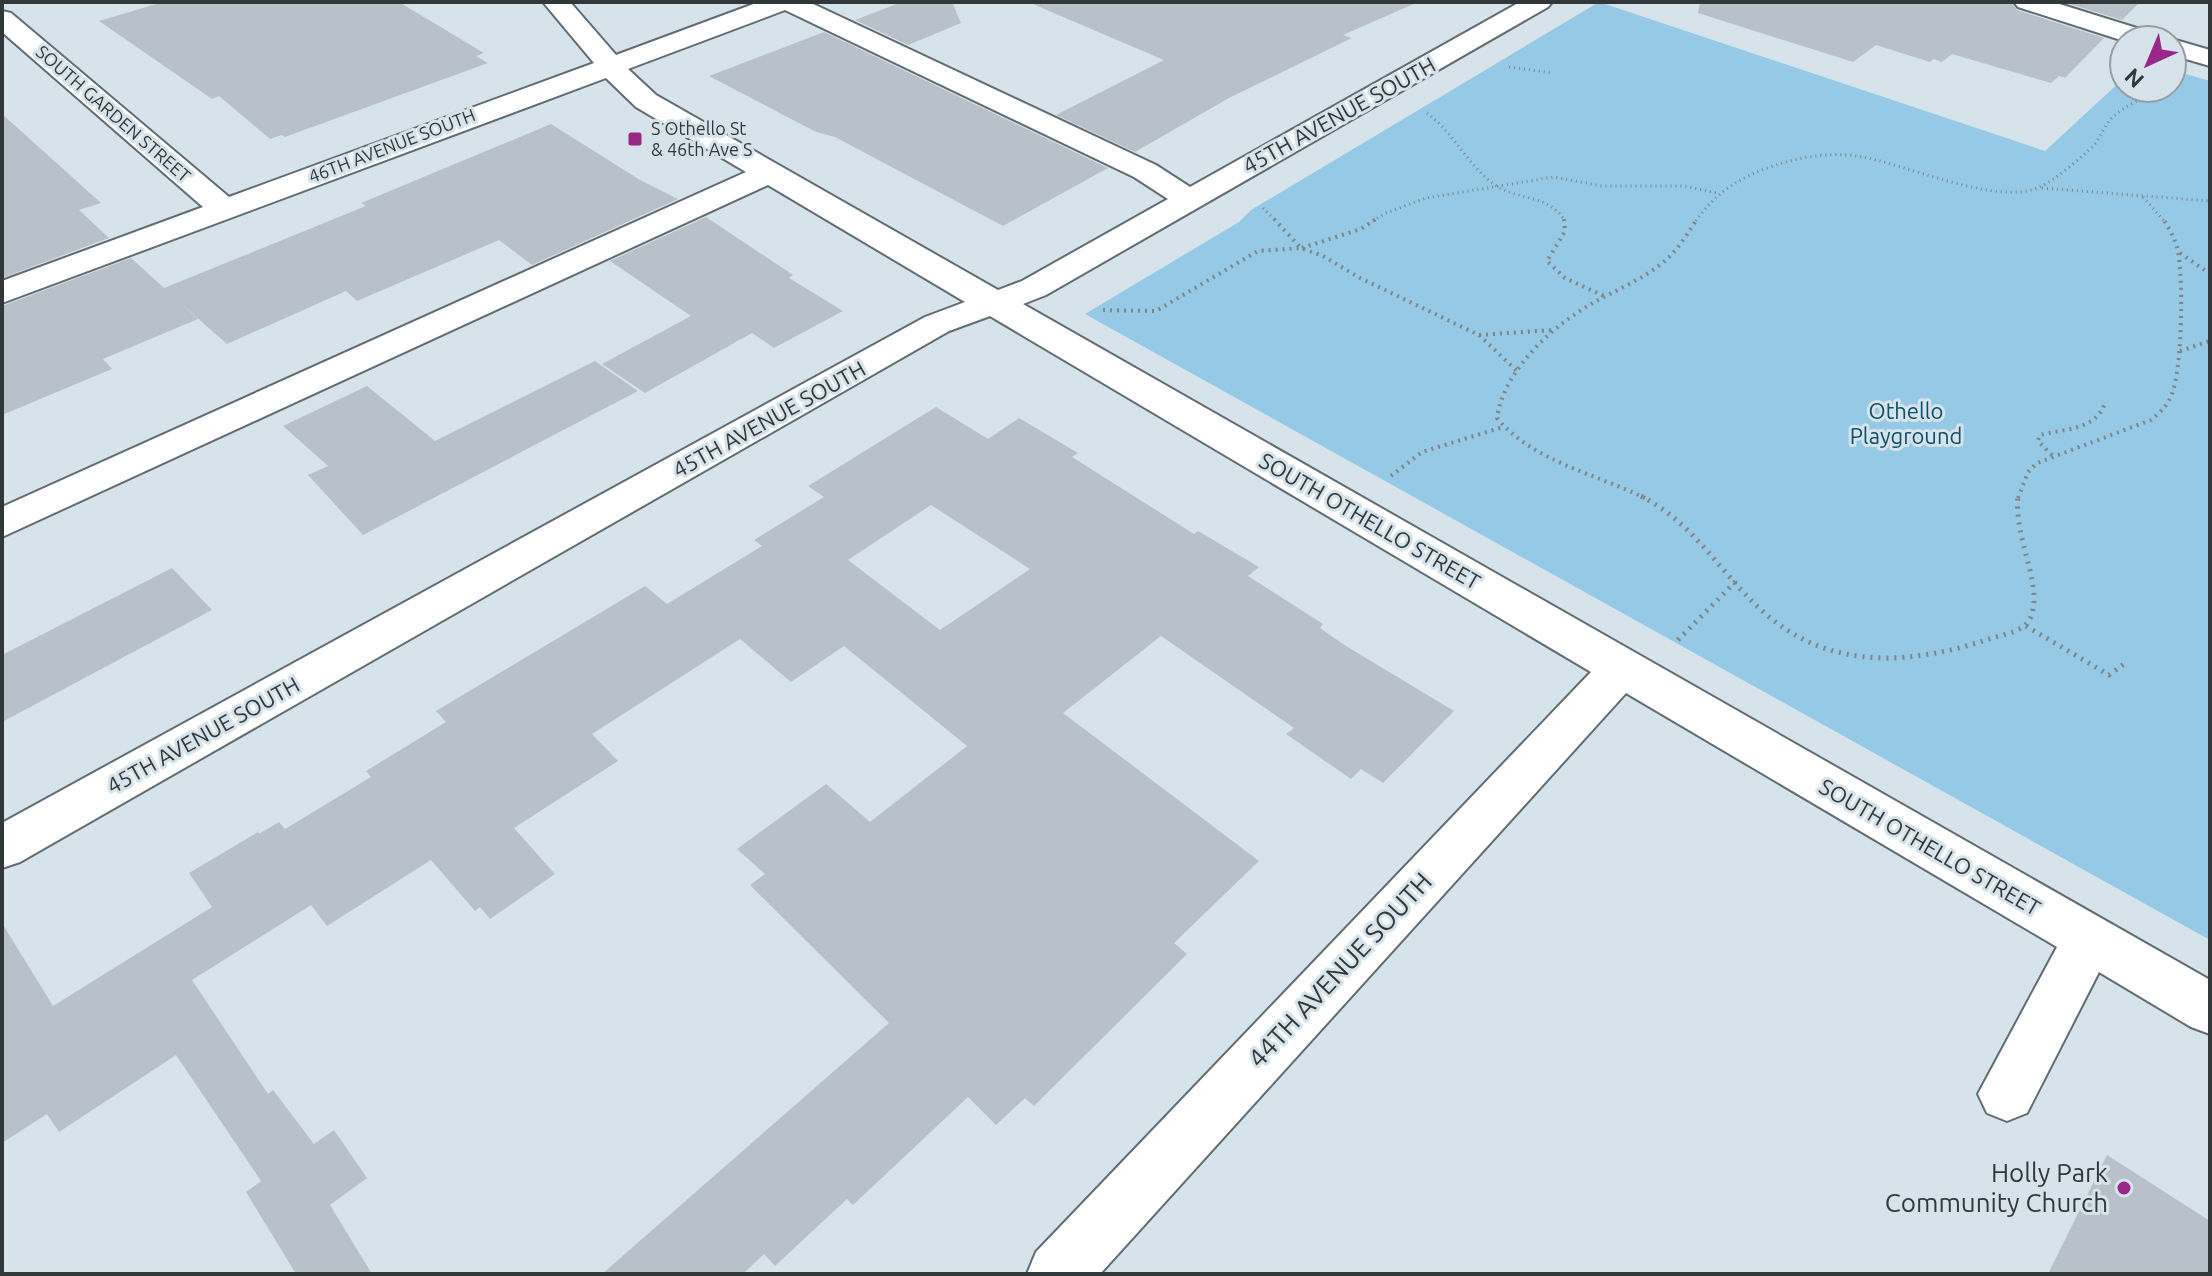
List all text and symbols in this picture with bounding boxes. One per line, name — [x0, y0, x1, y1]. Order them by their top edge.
north arrow — [2108, 24, 2188, 104]
street label: SOUTH GARDEN STREET — [32, 41, 195, 186]
street label: 45TH AVENUE SOUTH — [1238, 51, 1439, 178]
text: N — [2119, 64, 2148, 93]
street label: 46TH AVENUE SOUTH — [305, 104, 478, 186]
place label: S Othello St & 46th Ave S — [651, 118, 752, 159]
marker: S Othello St & 46th Ave S — [626, 130, 644, 148]
street label: 45TH AVENUE SOUTH — [668, 355, 869, 482]
park label: Othello Playground — [1850, 398, 1962, 448]
street label: SOUTH OTHELLO STREET — [1255, 447, 1485, 594]
street label: 45TH AVENUE SOUTH — [102, 671, 303, 798]
street label: SOUTH OTHELLO STREET — [1815, 773, 2045, 920]
street label: 44TH AVENUE SOUTH — [1242, 866, 1437, 1073]
place label: Holly Park Community Church — [1885, 1158, 2108, 1217]
marker: Holly Park Community Church — [2115, 1179, 2133, 1197]

